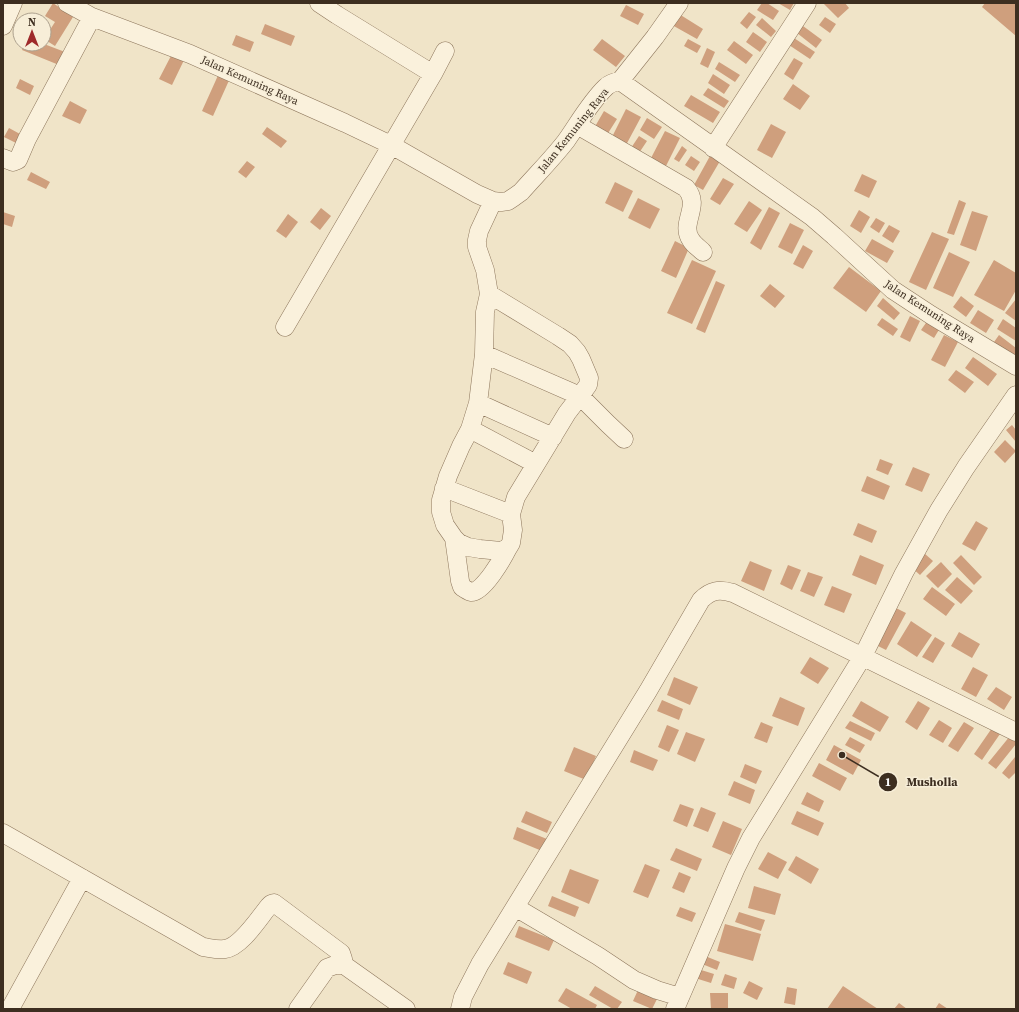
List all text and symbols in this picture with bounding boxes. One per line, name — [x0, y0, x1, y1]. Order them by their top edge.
north arrow — [12, 12, 52, 52]
text: N — [28, 15, 36, 30]
street label: Jalan Kemuning Raya — [198, 52, 301, 109]
street label: Jalan Kemuning Raya — [534, 85, 612, 177]
street label: Jalan Kemuning Raya — [881, 276, 978, 347]
callout: Musholla — [878, 770, 965, 794]
text: 1 — [885, 774, 891, 790]
text: Musholla — [906, 774, 958, 790]

